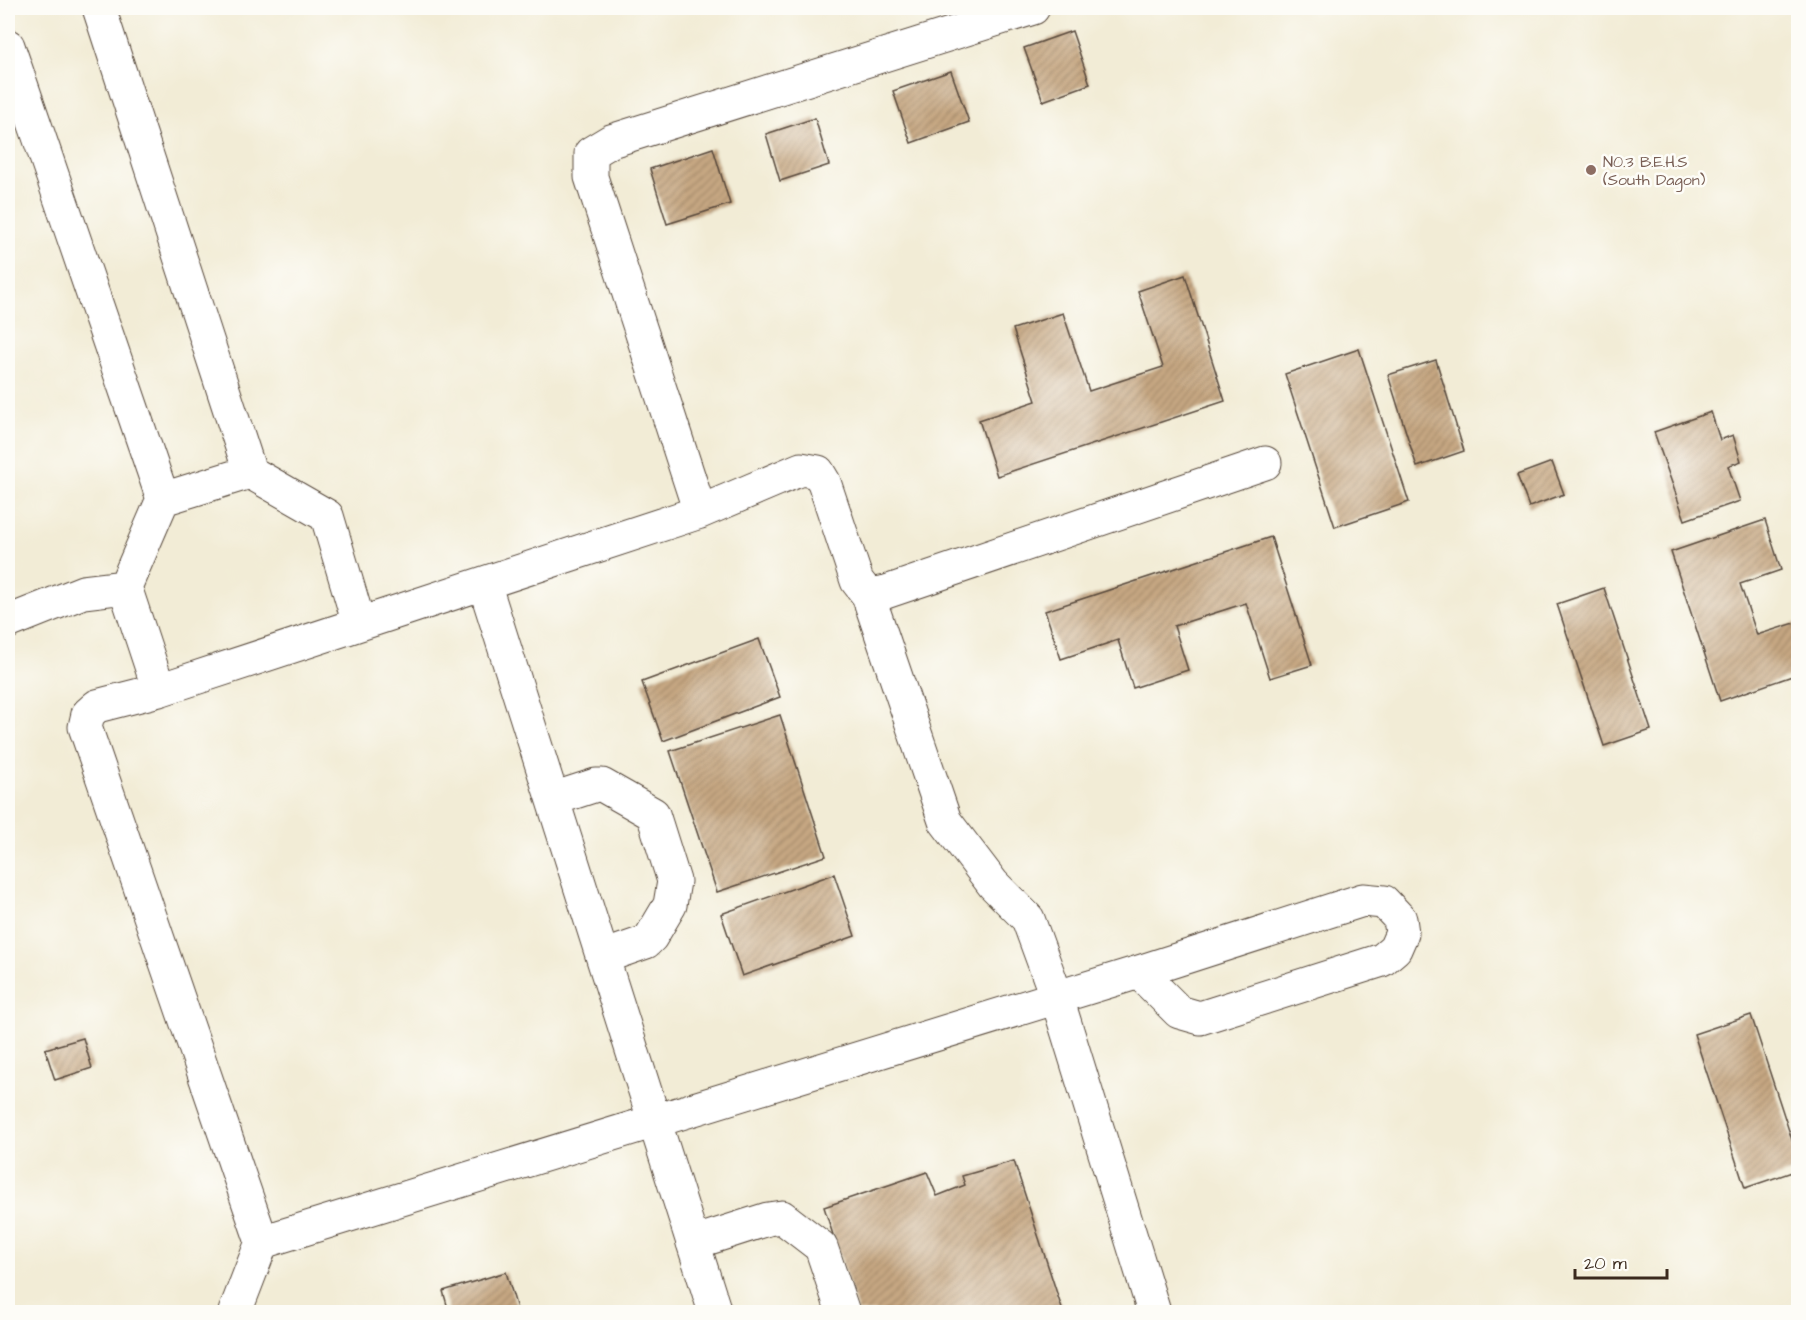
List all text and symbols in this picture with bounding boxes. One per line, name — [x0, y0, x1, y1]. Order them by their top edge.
place label: N0.3 B.E.H.S (South Dagon) — [1603, 151, 1706, 192]
marker: N0.3 B.E.H.S (South Dagon) — [1584, 163, 1598, 177]
scale bar — [1575, 1242, 1666, 1280]
text: 20 m — [1584, 1251, 1627, 1276]

